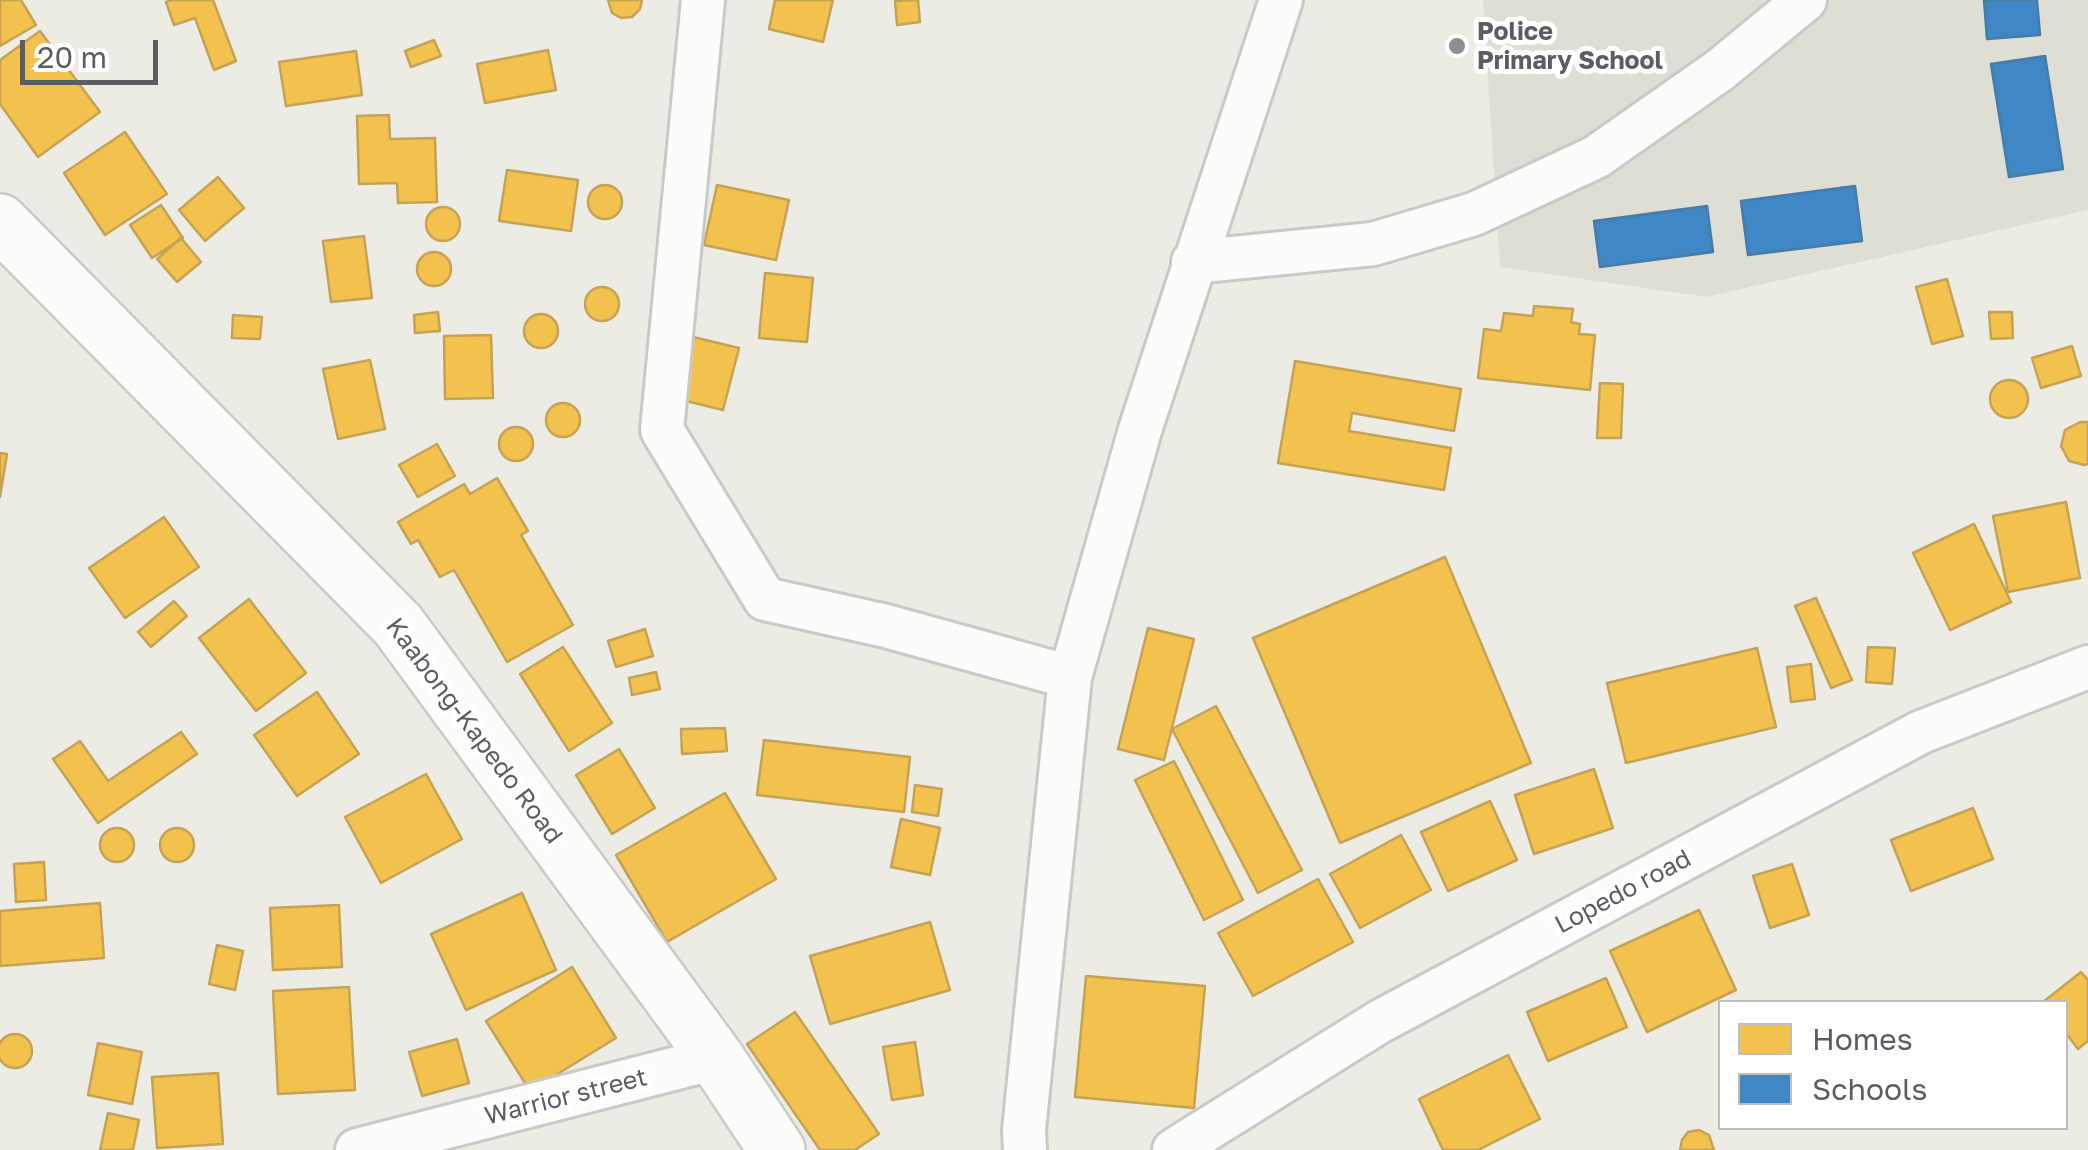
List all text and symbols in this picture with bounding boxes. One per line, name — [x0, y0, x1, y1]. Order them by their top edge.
place label: Police Primary School — [1477, 17, 1663, 76]
scale bar — [25, 20, 162, 82]
marker: Police Primary School — [1446, 35, 1468, 57]
text: 20 m — [37, 39, 107, 75]
street label: Kaabong-Kapedo Road — [379, 612, 569, 850]
street label: Lopedo road — [1550, 844, 1696, 940]
legend — [1718, 1000, 2068, 1130]
text: Homes — [1812, 1021, 1913, 1057]
street label: Warrior street — [482, 1062, 650, 1132]
text: Schools — [1812, 1071, 1928, 1107]

